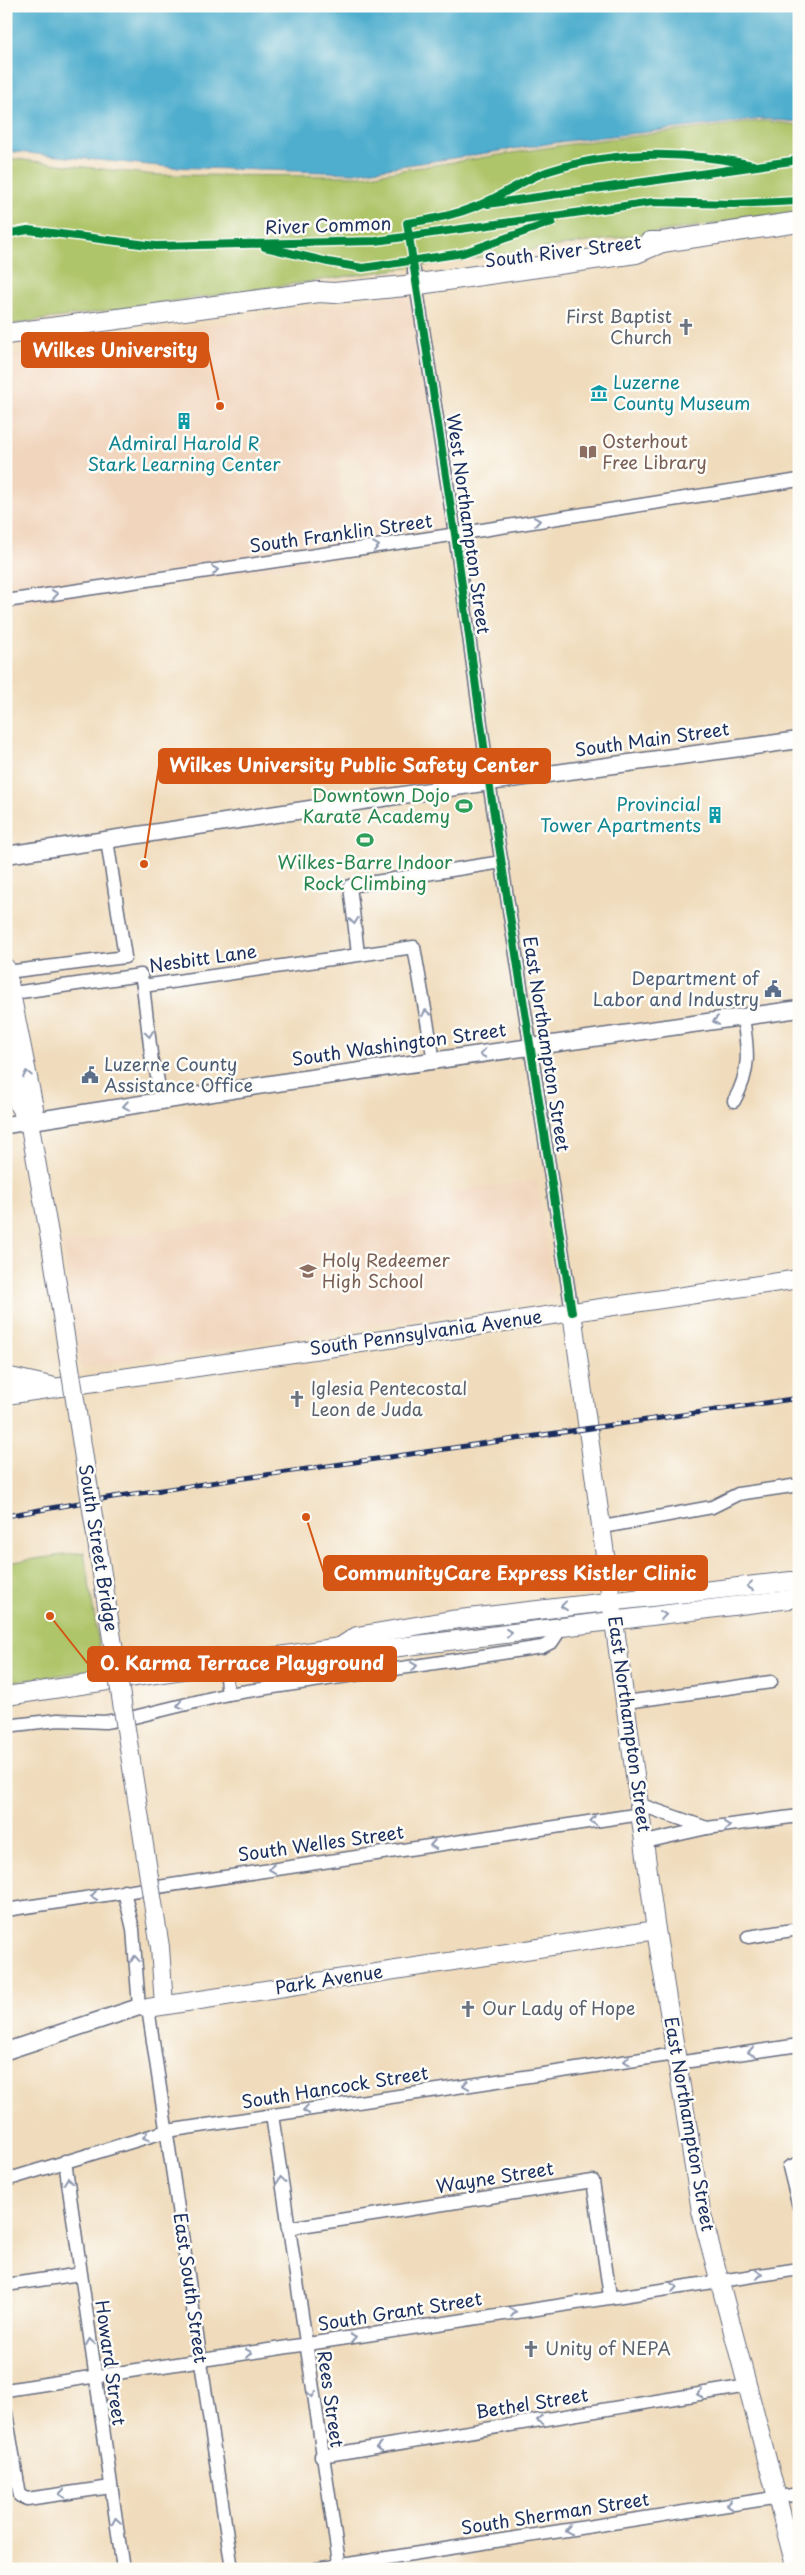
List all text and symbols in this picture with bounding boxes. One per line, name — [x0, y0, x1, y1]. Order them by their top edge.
street label: River Common — [264, 209, 392, 240]
street label: South River Street — [483, 228, 643, 274]
place label: First Baptist Church — [566, 302, 672, 350]
church icon: First Baptist Church — [676, 317, 696, 337]
callout: Wilkes University — [22, 333, 208, 367]
text: Wilkes University — [32, 335, 198, 363]
place label: Luzerne County Museum — [613, 368, 750, 416]
museum icon: Luzerne County Museum — [589, 383, 609, 403]
building icon: Admiral Harold R Stark Learning Center — [174, 411, 194, 431]
street label: West Northampton Street — [441, 412, 498, 636]
place label: Osterhout Free Library — [602, 427, 707, 475]
place label: Admiral Harold R Stark Learning Center — [87, 429, 281, 477]
library icon: Osterhout Free Library — [578, 442, 598, 462]
street label: South Franklin Street — [248, 506, 434, 559]
one-way arrow — [532, 517, 541, 527]
one-way arrow — [372, 541, 380, 552]
one-way arrow — [212, 565, 220, 576]
one-way arrow — [51, 589, 59, 600]
street label: South Main Street — [573, 714, 731, 763]
callout: Wilkes University Public Safety Center — [159, 749, 550, 783]
text: Wilkes University Public Safety Center — [169, 750, 539, 778]
place label: Downtown Dojo Karate Academy — [303, 781, 450, 829]
place label: Provincial Tower Apartments — [540, 790, 701, 838]
sports icon: Downtown Dojo Karate Academy — [454, 796, 474, 816]
building icon: Provincial Tower Apartments — [705, 805, 725, 825]
sports icon: Wilkes-Barre Indoor Rock Climbing — [355, 830, 375, 850]
place label: Wilkes-Barre Indoor Rock Climbing — [278, 848, 453, 896]
one-way arrow — [348, 917, 359, 925]
street label: East Northampton Street — [517, 934, 578, 1154]
street label: Nesbitt Lane — [147, 937, 258, 978]
place label: Department of Labor and Industry — [593, 964, 761, 1012]
public building icon: Department of Labor and Industry — [763, 979, 783, 999]
one-way arrow — [421, 1008, 431, 1017]
street label: South Washington Street — [290, 1015, 508, 1072]
one-way arrow — [712, 1015, 720, 1026]
one-way arrow — [143, 1030, 153, 1038]
one-way arrow — [479, 1048, 487, 1059]
place label: Luzerne County Assistance Office — [104, 1050, 253, 1098]
public building icon: Luzerne County Assistance Office — [80, 1065, 100, 1085]
one-way arrow — [23, 1069, 33, 1078]
one-way arrow — [121, 1100, 130, 1110]
place label: Holy Redeemer High School — [322, 1246, 451, 1294]
school or university icon: Holy Redeemer High School — [298, 1261, 318, 1281]
street label: South Pennsylvania Avenue — [308, 1302, 544, 1361]
place label: Iglesia Pentecostal Leon de Juda — [311, 1374, 467, 1422]
church icon: Iglesia Pentecostal Leon de Juda — [287, 1389, 307, 1409]
street label: South Street Bridge — [73, 1462, 126, 1633]
callout: CommunityCare Express Kistler Clinic — [324, 1556, 707, 1590]
text: CommunityCare Express Kistler Clinic — [333, 1558, 697, 1586]
one-way arrow — [746, 1580, 754, 1591]
one-way arrow — [560, 1600, 568, 1611]
one-way arrow — [660, 1610, 668, 1621]
street label: East Northampton Street — [602, 1614, 659, 1834]
one-way arrow — [506, 1628, 514, 1639]
callout: O. Karma Terrace Playground — [88, 1647, 396, 1681]
text: O. Karma Terrace Playground — [100, 1648, 384, 1676]
one-way arrow — [410, 1662, 419, 1672]
one-way arrow — [177, 1699, 185, 1709]
one-way arrow — [589, 1816, 598, 1826]
street label: South Welles Street — [236, 1818, 405, 1868]
one-way arrow — [724, 1821, 732, 1832]
one-way arrow — [428, 1840, 437, 1850]
one-way arrow — [267, 1864, 276, 1874]
one-way arrow — [89, 1890, 97, 1901]
one-way arrow — [130, 1954, 141, 1962]
street label: Park Avenue — [273, 1957, 385, 2000]
place label: Our Lady of Hope — [482, 1994, 635, 2021]
church icon: Our Lady of Hope — [458, 1999, 478, 2019]
street label: East Northampton Street — [658, 2014, 723, 2233]
one-way arrow — [746, 2046, 754, 2057]
one-way arrow — [623, 2056, 631, 2066]
street label: South Hancock Street — [239, 2058, 430, 2115]
one-way arrow — [462, 2080, 471, 2090]
one-way arrow — [301, 2104, 310, 2114]
one-way arrow — [142, 2132, 150, 2142]
street label: Wayne Street — [434, 2154, 556, 2199]
one-way arrow — [277, 2176, 287, 2184]
one-way arrow — [63, 2177, 74, 2185]
street label: East South Street — [168, 2211, 215, 2365]
one-way arrow — [755, 2270, 764, 2280]
one-way arrow — [669, 2282, 678, 2292]
street label: South Grant Street — [316, 2284, 484, 2337]
street label: Howard Street — [89, 2298, 134, 2427]
one-way arrow — [510, 2307, 518, 2318]
one-way arrow — [348, 2333, 357, 2343]
place label: Unity of NEPA — [545, 2334, 671, 2361]
one-way arrow — [85, 2338, 96, 2346]
church icon: Unity of NEPA — [521, 2339, 541, 2359]
street label: Rees Street — [311, 2348, 352, 2449]
one-way arrow — [245, 2349, 253, 2359]
street label: Bethel Street — [474, 2380, 590, 2425]
one-way arrow — [696, 2388, 704, 2398]
one-way arrow — [306, 2390, 317, 2398]
one-way arrow — [535, 2415, 544, 2425]
one-way arrow — [375, 2441, 384, 2451]
street label: South Sherman Street — [459, 2484, 651, 2541]
one-way arrow — [58, 2488, 66, 2499]
one-way arrow — [724, 2499, 733, 2509]
one-way arrow — [111, 2516, 122, 2524]
one-way arrow — [564, 2524, 573, 2534]

